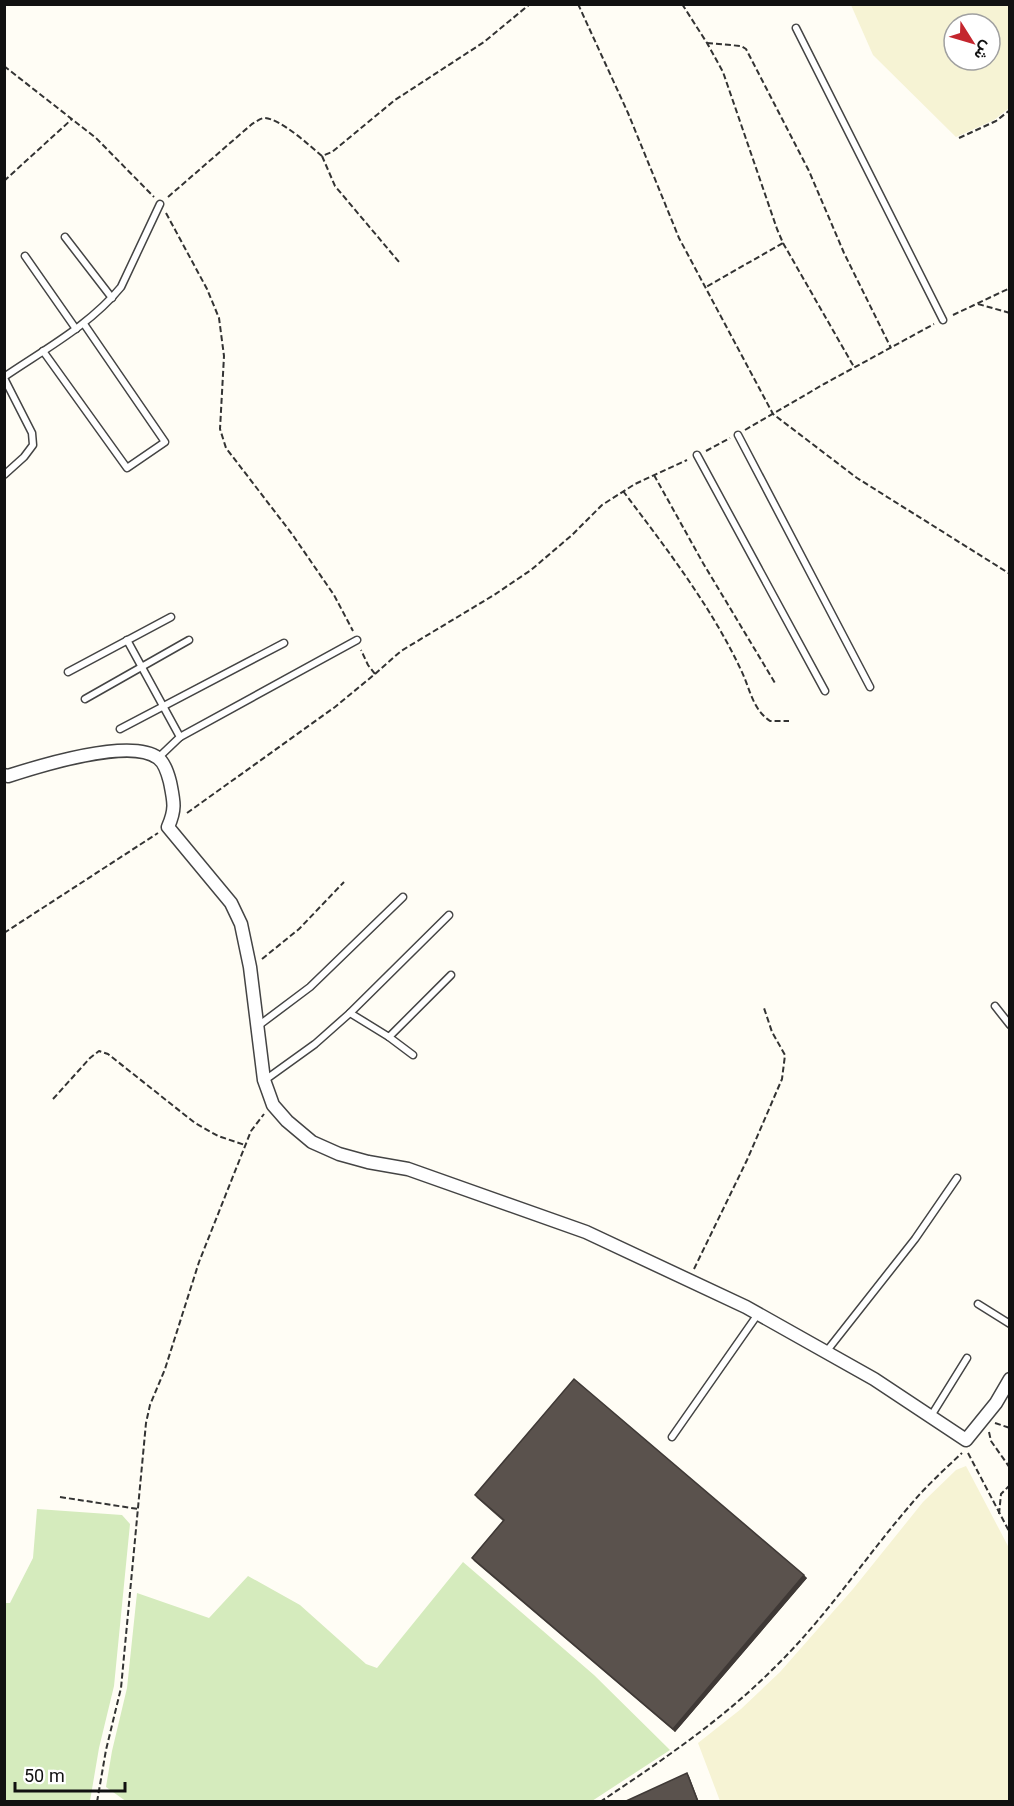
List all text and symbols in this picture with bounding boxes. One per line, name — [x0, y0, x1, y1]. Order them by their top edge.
north arrow — [942, 12, 1002, 72]
text: ش — [966, 34, 998, 65]
scale bar — [15, 1755, 124, 1793]
text: 50 m — [24, 1764, 65, 1792]

